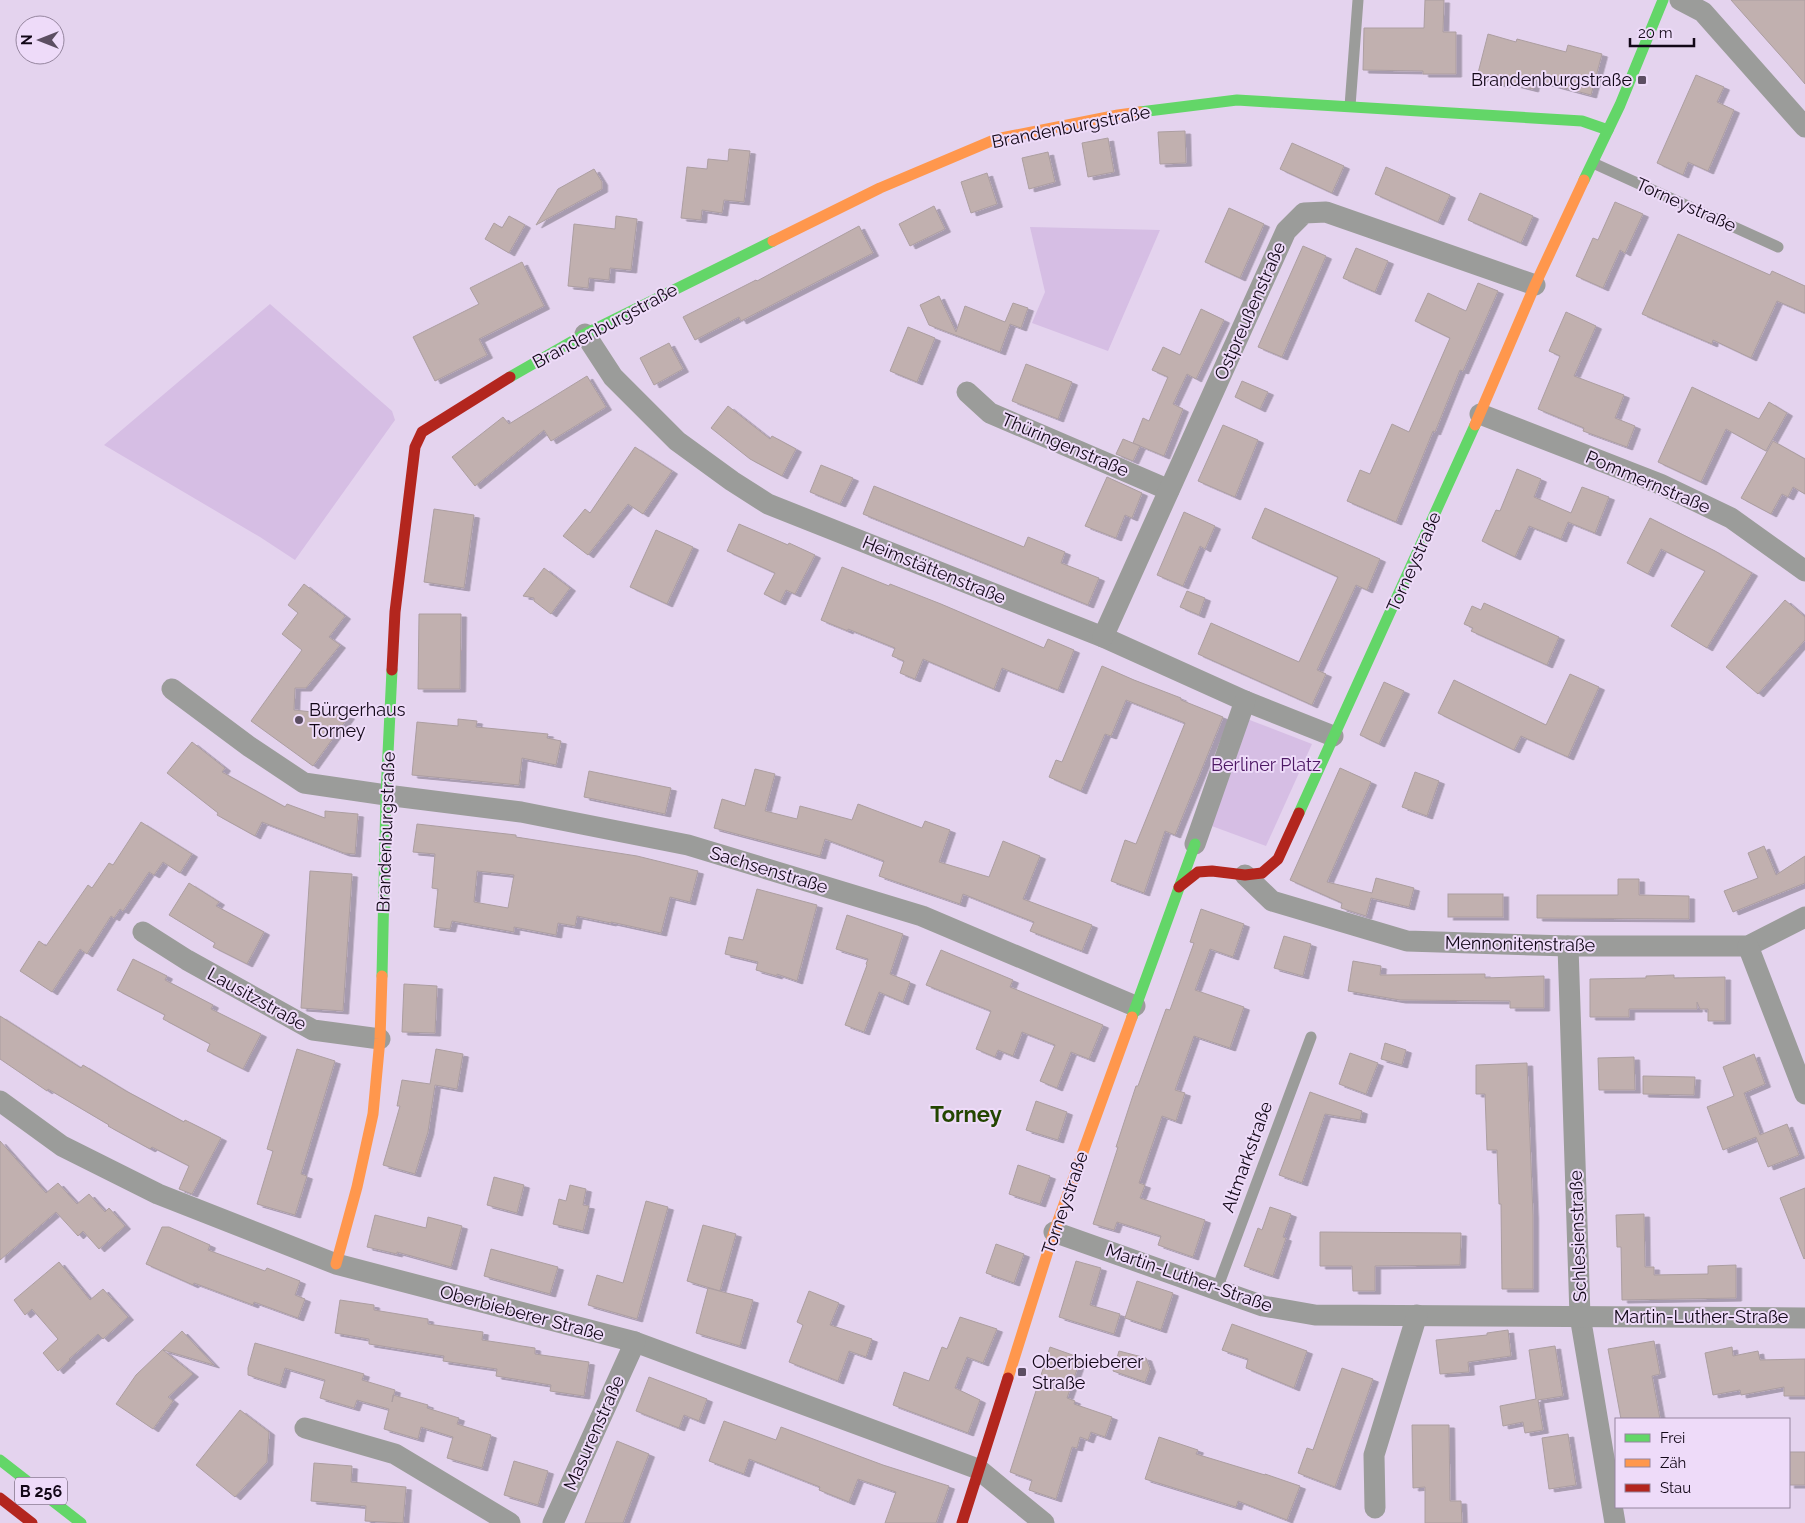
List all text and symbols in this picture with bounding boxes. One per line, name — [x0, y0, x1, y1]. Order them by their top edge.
north arrow — [15, 15, 65, 65]
scale bar — [1630, 15, 1694, 47]
text: 20 m — [1638, 24, 1673, 42]
text: N — [19, 35, 35, 45]
place label: Brandenburgstraße — [1471, 69, 1632, 90]
marker: Brandenburgstraße — [1636, 74, 1648, 86]
street label: Brandenburgstraße — [990, 101, 1152, 152]
street label: Torneystraße — [1633, 173, 1740, 236]
street label: Ostpreußenstraße — [1210, 238, 1290, 383]
street label: Brandenburgstraße — [529, 278, 681, 373]
street label: Thüringenstraße — [998, 408, 1132, 481]
street label: Pommernstraße — [1583, 446, 1714, 517]
street label: Torneystraße — [1382, 508, 1445, 615]
street label: Heimstättenstraße — [859, 531, 1009, 608]
place label: Bürgerhaus Torney — [309, 699, 406, 741]
marker: Bürgerhaus Torney — [293, 714, 305, 726]
street label: Brandenburgstraße — [372, 751, 399, 913]
park label: Berliner Platz — [1211, 754, 1321, 775]
street label: Sachsenstraße — [708, 842, 831, 898]
street label: Mennonitenstraße — [1445, 932, 1596, 955]
street label: Lausitzstraße — [204, 963, 311, 1035]
street label: Altmarkstraße — [1217, 1098, 1276, 1215]
district label: Torney — [930, 1101, 1002, 1127]
street label: Torneystraße — [1037, 1148, 1092, 1257]
street label: Schlesienstraße — [1565, 1169, 1590, 1302]
street label: Martin-Luther-Straße — [1103, 1239, 1276, 1316]
street label: Oberbieberer Straße — [438, 1280, 607, 1345]
street label: Martin-Luther-Straße — [1614, 1306, 1789, 1327]
place label: Oberbieberer Straße — [1032, 1351, 1144, 1393]
marker: Oberbieberer Straße — [1016, 1366, 1028, 1378]
street label: Masurenstraße — [559, 1372, 628, 1493]
legend — [1615, 1418, 1790, 1508]
text: Frei — [1660, 1429, 1685, 1447]
text: Zäh — [1660, 1454, 1686, 1472]
road number: B 256 — [15, 1478, 67, 1504]
text: Stau — [1660, 1479, 1691, 1497]

